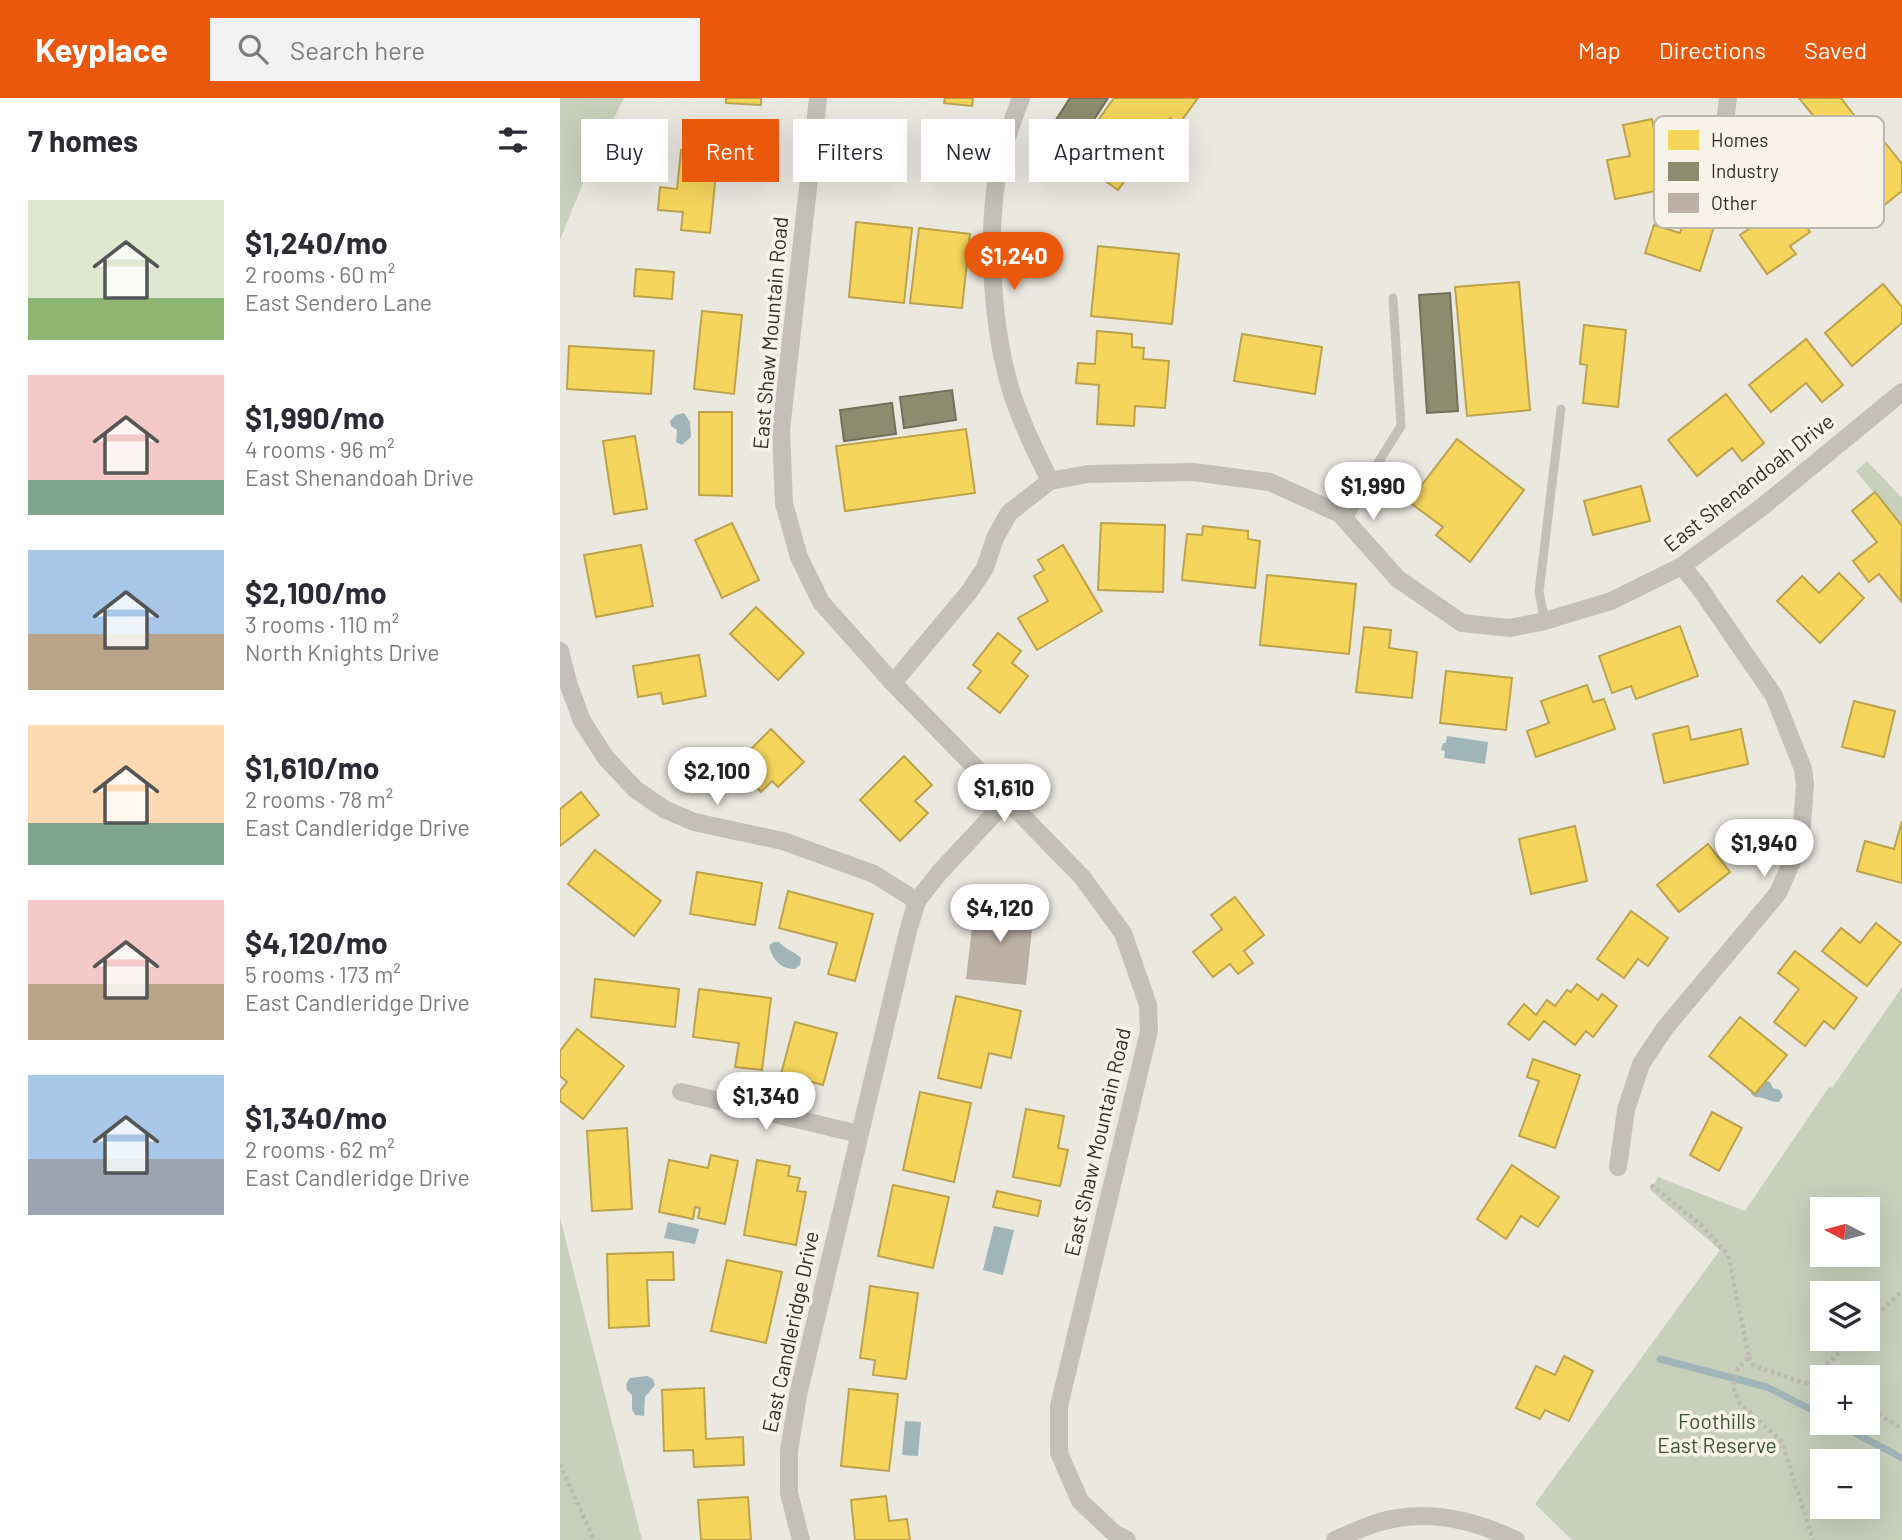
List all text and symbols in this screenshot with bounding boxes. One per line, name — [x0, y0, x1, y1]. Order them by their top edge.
search box — [210, 18, 700, 81]
text: Keyplace — [35, 29, 168, 69]
icon: search — [234, 30, 272, 68]
text: Search here — [290, 34, 425, 65]
text: Map — [1578, 35, 1621, 64]
text: Directions — [1659, 35, 1766, 64]
text: Saved — [1804, 35, 1867, 64]
legend — [1654, 116, 1884, 228]
chip: Buy — [581, 119, 668, 182]
chip: Rent — [682, 119, 779, 182]
chip: Filters — [793, 119, 907, 182]
chip: New — [921, 119, 1015, 182]
chip: Apartment — [1029, 119, 1189, 182]
icon: filters — [494, 121, 532, 159]
text: 7 homes — [28, 122, 138, 158]
text: Homes — [1711, 128, 1768, 151]
text: Industry — [1711, 159, 1779, 182]
text: Other — [1711, 191, 1757, 214]
street label: East Shaw Mountain Road — [747, 215, 792, 450]
text: $1,240/mo — [245, 224, 388, 260]
icon: home — [84, 228, 168, 312]
pin: $1,240 — [957, 232, 1071, 292]
text: $1,240 — [980, 241, 1048, 269]
text: 2 rooms · 60 m² — [245, 260, 395, 288]
text: East Sendero Lane — [245, 288, 432, 316]
text: $1,990/mo — [245, 399, 385, 435]
icon: home — [84, 403, 168, 487]
street label: East Shenandoah Drive — [1658, 408, 1838, 556]
text: 4 rooms · 96 m² — [245, 435, 395, 463]
pin: $1,990 — [1316, 462, 1430, 522]
text: East Shenandoah Drive — [245, 463, 474, 491]
text: $1,990 — [1341, 471, 1405, 499]
text: $2,100/mo — [245, 574, 387, 610]
icon: home — [84, 578, 168, 662]
text: 3 rooms · 110 m² — [245, 610, 399, 638]
text: North Knights Drive — [245, 638, 439, 666]
pin: $2,100 — [660, 748, 774, 807]
text: $1,610/mo — [245, 749, 379, 785]
icon: home — [84, 753, 168, 837]
text: $2,100 — [684, 756, 750, 784]
pin: $1,610 — [947, 764, 1061, 824]
text: $1,610 — [974, 773, 1034, 801]
text: 2 rooms · 78 m² — [245, 785, 393, 813]
text: East Candleridge Drive — [245, 813, 470, 841]
pin: $1,940 — [1707, 820, 1821, 879]
text: $1,940 — [1731, 828, 1797, 856]
pin: $4,120 — [943, 884, 1057, 944]
text: $4,120 — [966, 893, 1034, 921]
text: $4,120/mo — [245, 924, 388, 960]
icon: home — [84, 928, 168, 1012]
text: 5 rooms · 173 m² — [245, 960, 401, 988]
text: East Candleridge Drive — [245, 988, 470, 1016]
street label: East Shaw Mountain Road — [1058, 1025, 1135, 1258]
pin: $1,340 — [709, 1072, 823, 1132]
text: $1,340 — [733, 1081, 799, 1109]
text: $1,340/mo — [245, 1099, 387, 1135]
icon: home — [84, 1103, 168, 1187]
text: 2 rooms · 62 m² — [245, 1135, 395, 1163]
text: East Candleridge Drive — [245, 1163, 470, 1191]
north arrow — [1810, 1197, 1880, 1267]
map controls — [1810, 1197, 1880, 1519]
street label: East Candleridge Drive — [756, 1229, 823, 1435]
button: layers — [1810, 1281, 1880, 1351]
button: + — [1810, 1365, 1880, 1435]
park label: Foothills East Reserve — [1657, 1408, 1777, 1457]
button: − — [1810, 1449, 1880, 1519]

